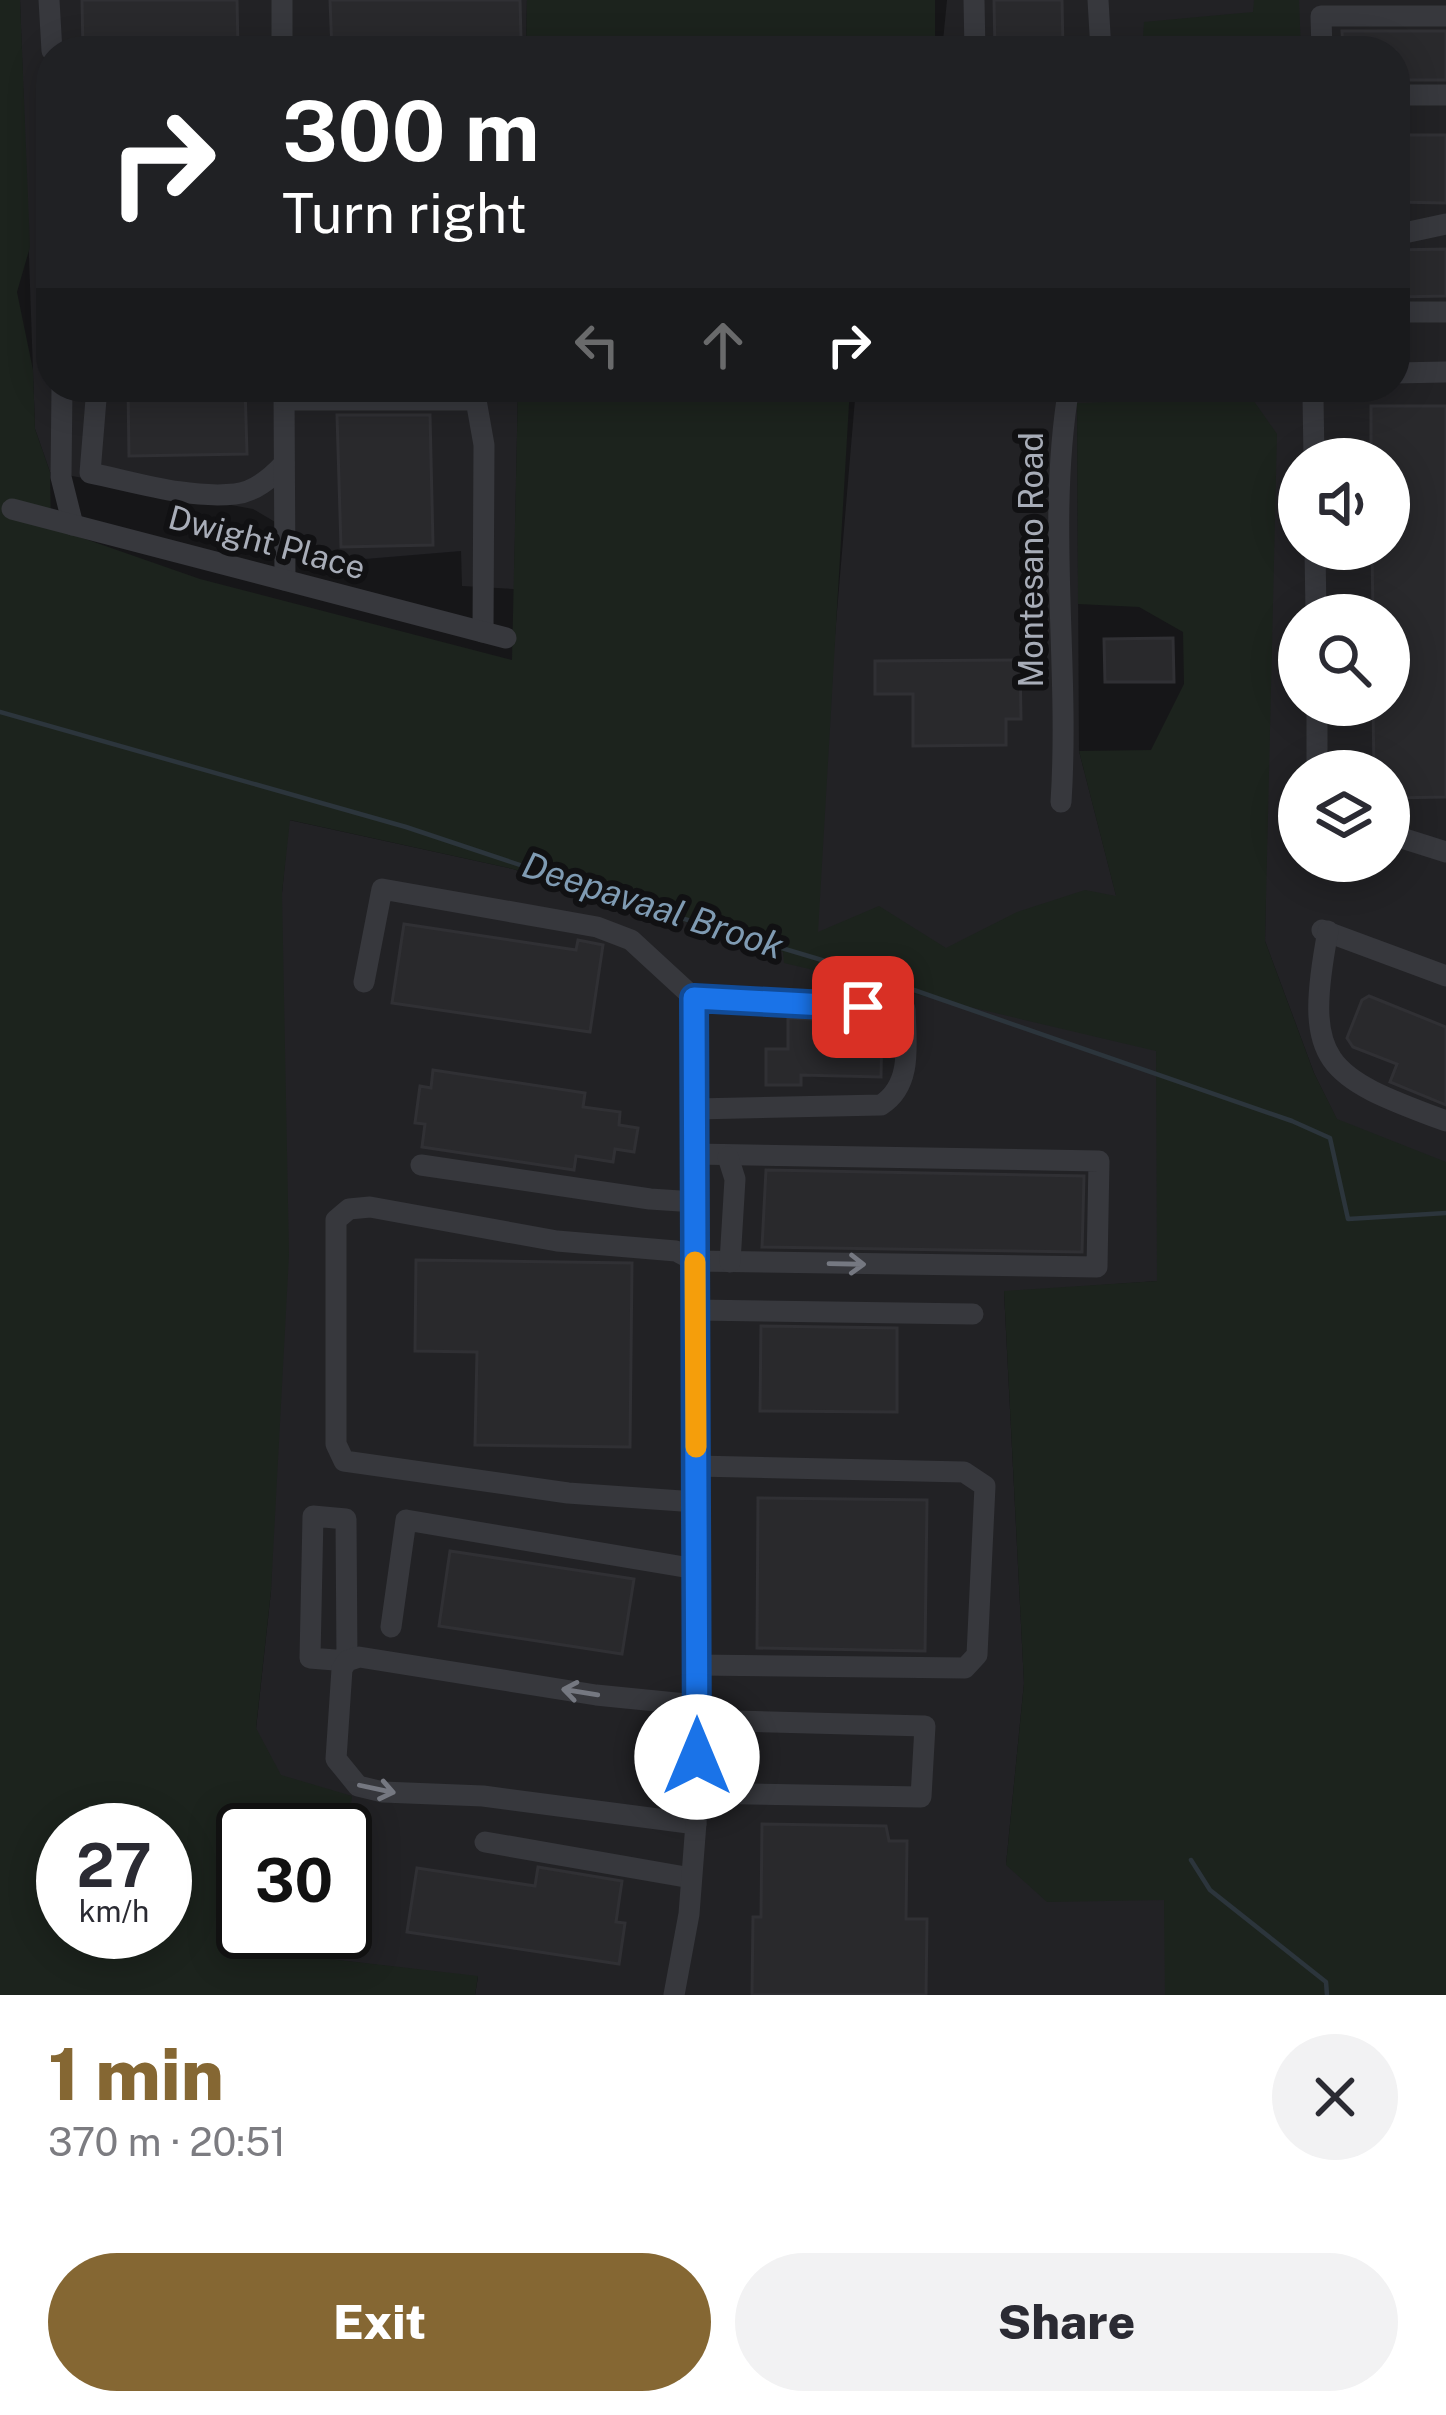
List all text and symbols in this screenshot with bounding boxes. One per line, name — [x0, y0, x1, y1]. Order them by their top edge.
text: 300 m — [282, 81, 540, 180]
icon: right — [84, 84, 240, 240]
text: Turn right — [282, 182, 527, 245]
icon: left — [564, 312, 630, 378]
icon: ahead — [690, 312, 756, 378]
icon: right — [816, 312, 882, 378]
street label: Montesano Road — [1012, 432, 1050, 688]
map controls — [1278, 438, 1410, 882]
button: sound — [1278, 438, 1410, 570]
street label: Dwight Place — [164, 497, 370, 587]
button: search — [1278, 594, 1410, 726]
button: layers — [1278, 750, 1410, 882]
water label: Deepavaal Brook — [517, 843, 789, 967]
pin — [812, 956, 914, 1058]
icon: arrive — [830, 974, 896, 1040]
one-way arrow — [827, 1252, 866, 1275]
one-way arrow — [561, 1680, 600, 1703]
position arrow — [634, 1694, 760, 1820]
one-way arrow — [356, 1779, 395, 1801]
speed limit sign: 30 — [216, 1803, 372, 1959]
text: 27 — [76, 1830, 152, 1901]
text: km/h — [79, 1893, 149, 1929]
text: 1 min — [48, 2032, 224, 2116]
button: close — [1272, 2034, 1398, 2160]
text: 370 m · 20:51 — [48, 2119, 286, 2165]
button: Exit — [48, 2253, 711, 2391]
button: Share — [735, 2253, 1398, 2391]

